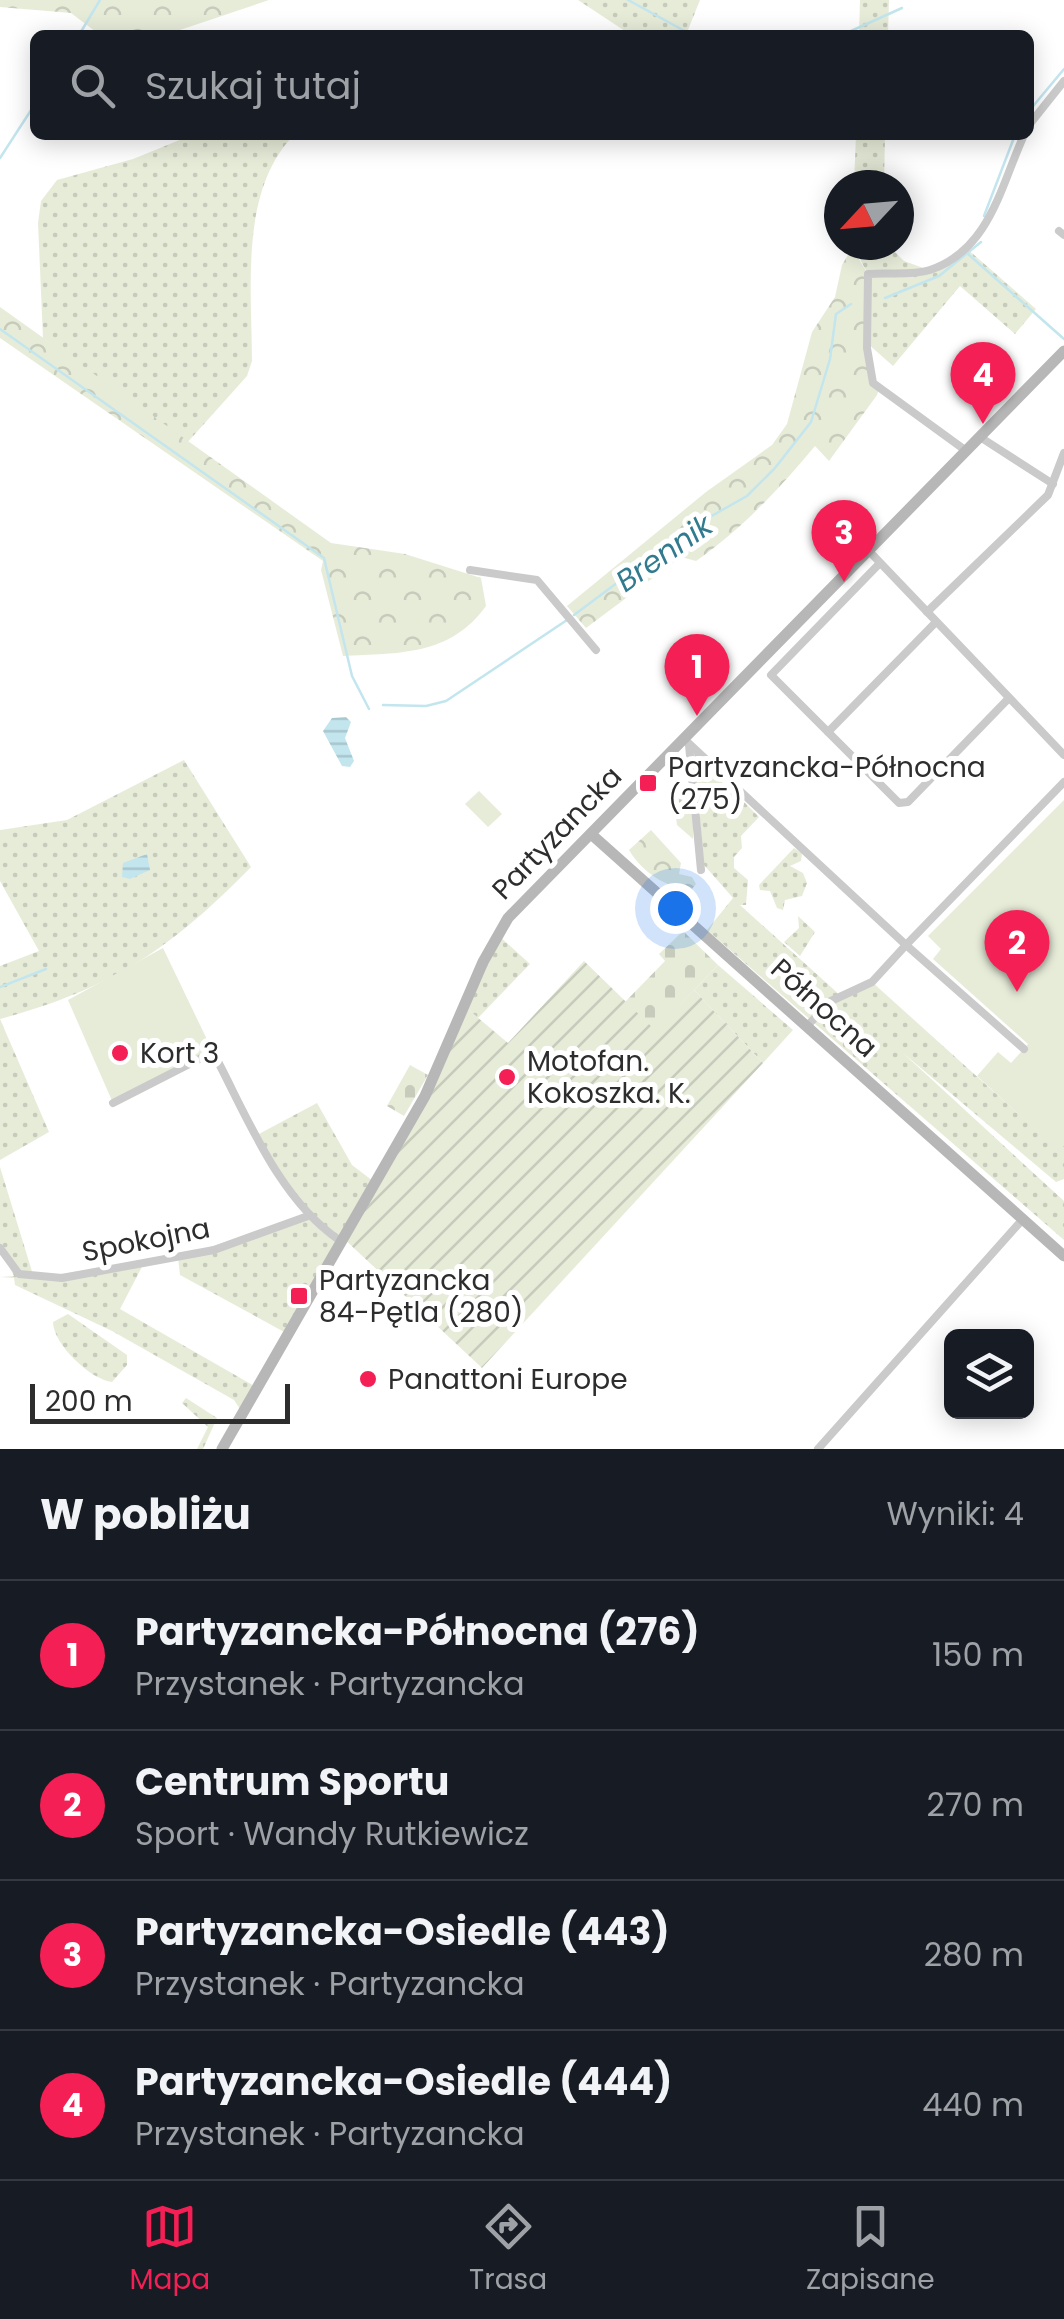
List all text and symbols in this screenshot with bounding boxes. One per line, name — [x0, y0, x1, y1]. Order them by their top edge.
search box — [30, 30, 1034, 140]
icon: search — [65, 58, 120, 113]
text: Szukaj tutaj — [145, 59, 361, 112]
north arrow — [824, 170, 914, 260]
pin: 4 — [950, 342, 1016, 424]
pin: 3 — [812, 500, 876, 582]
water label: Brennik — [607, 503, 722, 602]
pin: 1 — [664, 634, 730, 716]
place label: Partyzancka-Północna (275) — [668, 748, 986, 819]
street label: Partyzancka — [483, 758, 631, 908]
marker: Partyzancka-Północna (275) — [637, 772, 659, 794]
your location — [650, 883, 701, 934]
pin: 2 — [984, 910, 1050, 992]
street label: Północna — [762, 950, 886, 1066]
place label: Kort 3 — [140, 1034, 219, 1073]
marker: Kort 3 — [109, 1042, 131, 1064]
place label: Motofan. Kokoszka. K. — [527, 1042, 691, 1113]
marker: Motofan. Kokoszka. K. — [496, 1066, 518, 1088]
street label: Spokojna — [79, 1209, 213, 1271]
place label: Partyzancka 84-Pętla (280) — [319, 1261, 524, 1332]
marker: Partyzancka 84-Pętla (280) — [288, 1285, 310, 1307]
map controls — [944, 1329, 1034, 1419]
button: layers — [944, 1329, 1034, 1419]
place label: Panattoni Europe — [388, 1360, 628, 1399]
marker: Panattoni Europe — [357, 1368, 379, 1390]
scale bar — [30, 1379, 290, 1424]
text: 200 m — [45, 1382, 133, 1421]
text: W pobliżu — [40, 1485, 251, 1544]
text: Wyniki: 4 — [887, 1491, 1024, 1536]
text: Partyzancka-Północna (276) — [135, 1605, 700, 1658]
text: 1 — [66, 1632, 79, 1677]
text: 150 m — [932, 1632, 1024, 1677]
text: Przystanek · Partyzancka — [135, 1661, 525, 1706]
text: Centrum Sportu — [135, 1755, 449, 1808]
text: 2 — [63, 1782, 82, 1827]
text: 270 m — [927, 1782, 1024, 1827]
text: Sport · Wandy Rutkiewicz — [135, 1811, 529, 1856]
text: Partyzancka-Osiedle (443) — [135, 1905, 670, 1958]
text: 3 — [63, 1932, 82, 1977]
text: 280 m — [924, 1932, 1024, 1977]
text: Przystanek · Partyzancka — [135, 1961, 525, 2006]
text: Partyzancka-Osiedle (444) — [135, 2055, 672, 2108]
text: 4 — [62, 2082, 83, 2127]
text: 440 m — [922, 2082, 1024, 2127]
text: Przystanek · Partyzancka — [135, 2111, 525, 2156]
tab: Mapa — [129, 2199, 210, 2301]
tab: Trasa — [469, 2199, 547, 2301]
tab: Zapisane — [806, 2199, 935, 2301]

